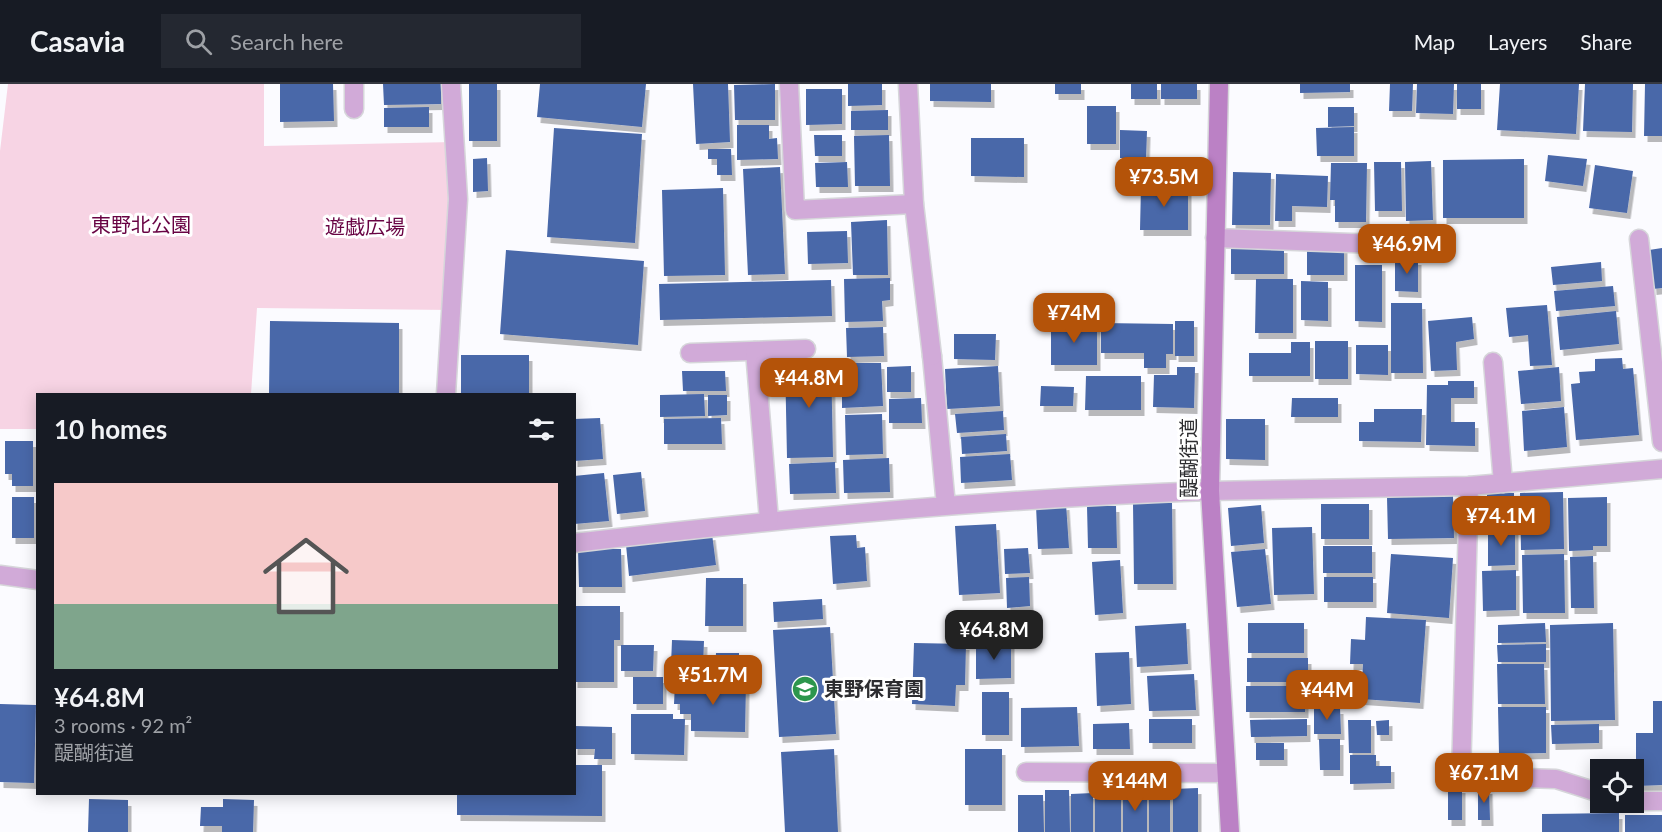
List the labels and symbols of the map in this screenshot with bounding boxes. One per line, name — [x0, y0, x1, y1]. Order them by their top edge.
pin: ¥73.5M — [1115, 157, 1213, 208]
park label: 東野北公園 — [91, 212, 191, 236]
park label: 遊戯広場 — [325, 214, 405, 238]
pin: ¥46.9M — [1358, 224, 1456, 275]
pin: ¥74M — [1038, 293, 1110, 344]
pin: ¥44.8M — [760, 358, 858, 409]
street label: 醍醐街道 — [1176, 418, 1200, 498]
pin: ¥74.1M — [1452, 496, 1550, 547]
pin: ¥64.8M — [945, 610, 1043, 661]
pin: ¥51.7M — [664, 655, 762, 706]
pin: ¥44M — [1291, 670, 1363, 721]
school or university icon: 東野保育園 — [790, 674, 820, 704]
place label: 東野保育園 — [824, 676, 924, 700]
pin: ¥67.1M — [1435, 753, 1533, 804]
pin: ¥144M — [1093, 761, 1177, 812]

